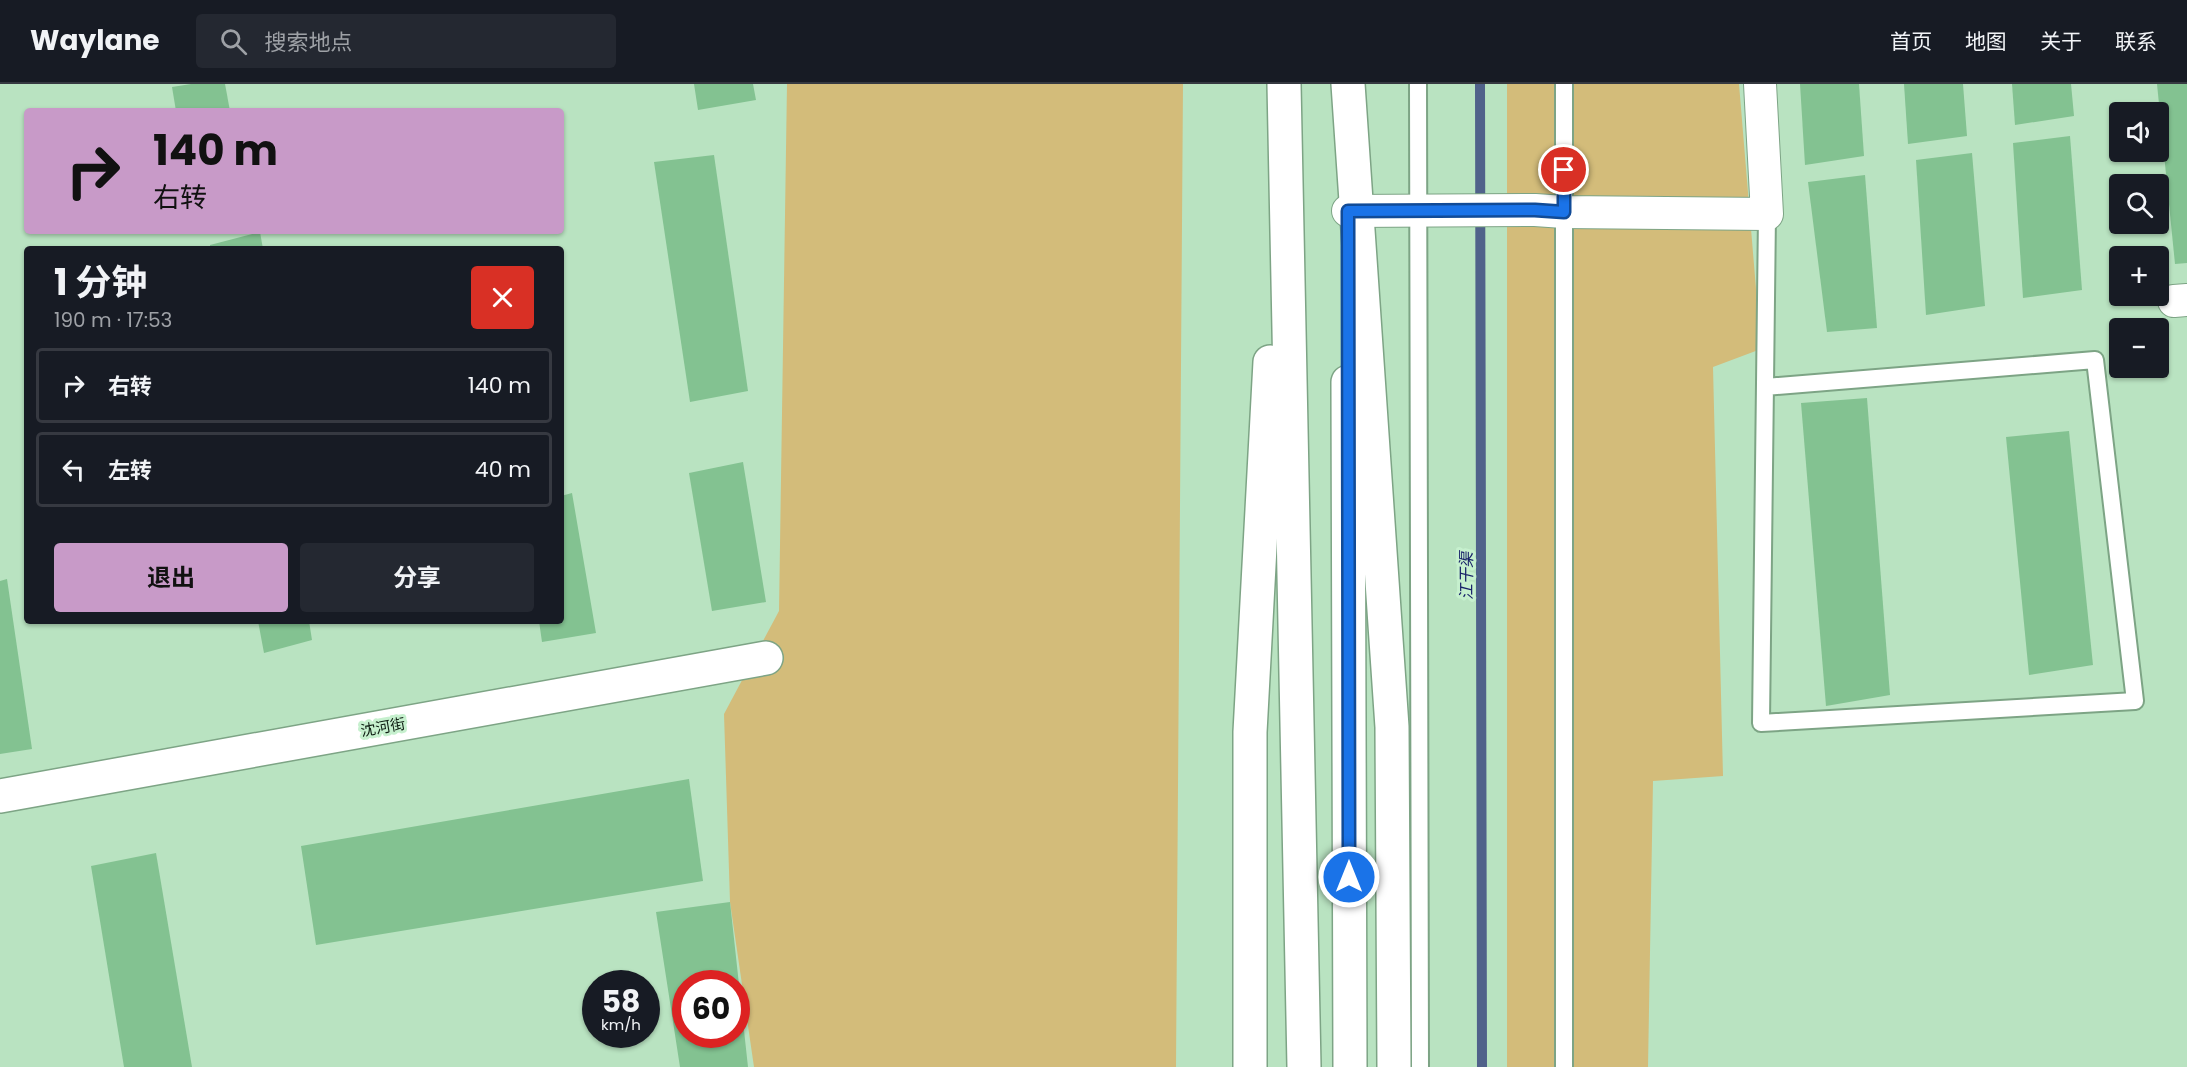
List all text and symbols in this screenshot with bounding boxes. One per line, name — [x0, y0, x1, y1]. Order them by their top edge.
search box — [196, 14, 616, 68]
text: Waylane — [30, 21, 160, 60]
icon: search — [217, 25, 250, 58]
text: 搜索地点 — [265, 27, 353, 58]
text: 首页 — [1890, 27, 1932, 56]
text: 地图 — [1965, 27, 2007, 56]
text: 关于 — [2040, 27, 2082, 56]
text: 联系 — [2115, 27, 2157, 56]
map controls — [2109, 102, 2169, 378]
button: sound — [2109, 102, 2169, 162]
text: 140 m — [153, 121, 278, 180]
icon: right — [54, 132, 132, 210]
pin — [1538, 144, 1589, 195]
icon: arrive — [1547, 153, 1580, 186]
button: search — [2109, 174, 2169, 234]
text: 右转 — [153, 179, 207, 216]
button: + — [2109, 246, 2169, 306]
text: 1 分钟 — [54, 257, 147, 308]
button: close — [471, 266, 534, 329]
text: 190 m · 17:53 — [54, 306, 172, 334]
button: − — [2109, 318, 2169, 378]
icon: right — [57, 369, 90, 402]
text: 140 m — [468, 370, 531, 401]
text: 右转 — [108, 371, 152, 402]
icon: left — [57, 453, 90, 486]
text: 40 m — [475, 454, 531, 485]
text: 左转 — [108, 455, 152, 486]
button: 退出 — [54, 543, 288, 612]
button: 分享 — [300, 543, 534, 612]
water label: 江干渠 — [1455, 550, 1478, 600]
street label: 沈河街 — [359, 713, 407, 741]
position arrow — [1317, 845, 1381, 909]
speed limit sign: 60 — [672, 970, 750, 1048]
text: 58 — [602, 980, 640, 1023]
text: km/h — [601, 1014, 641, 1035]

